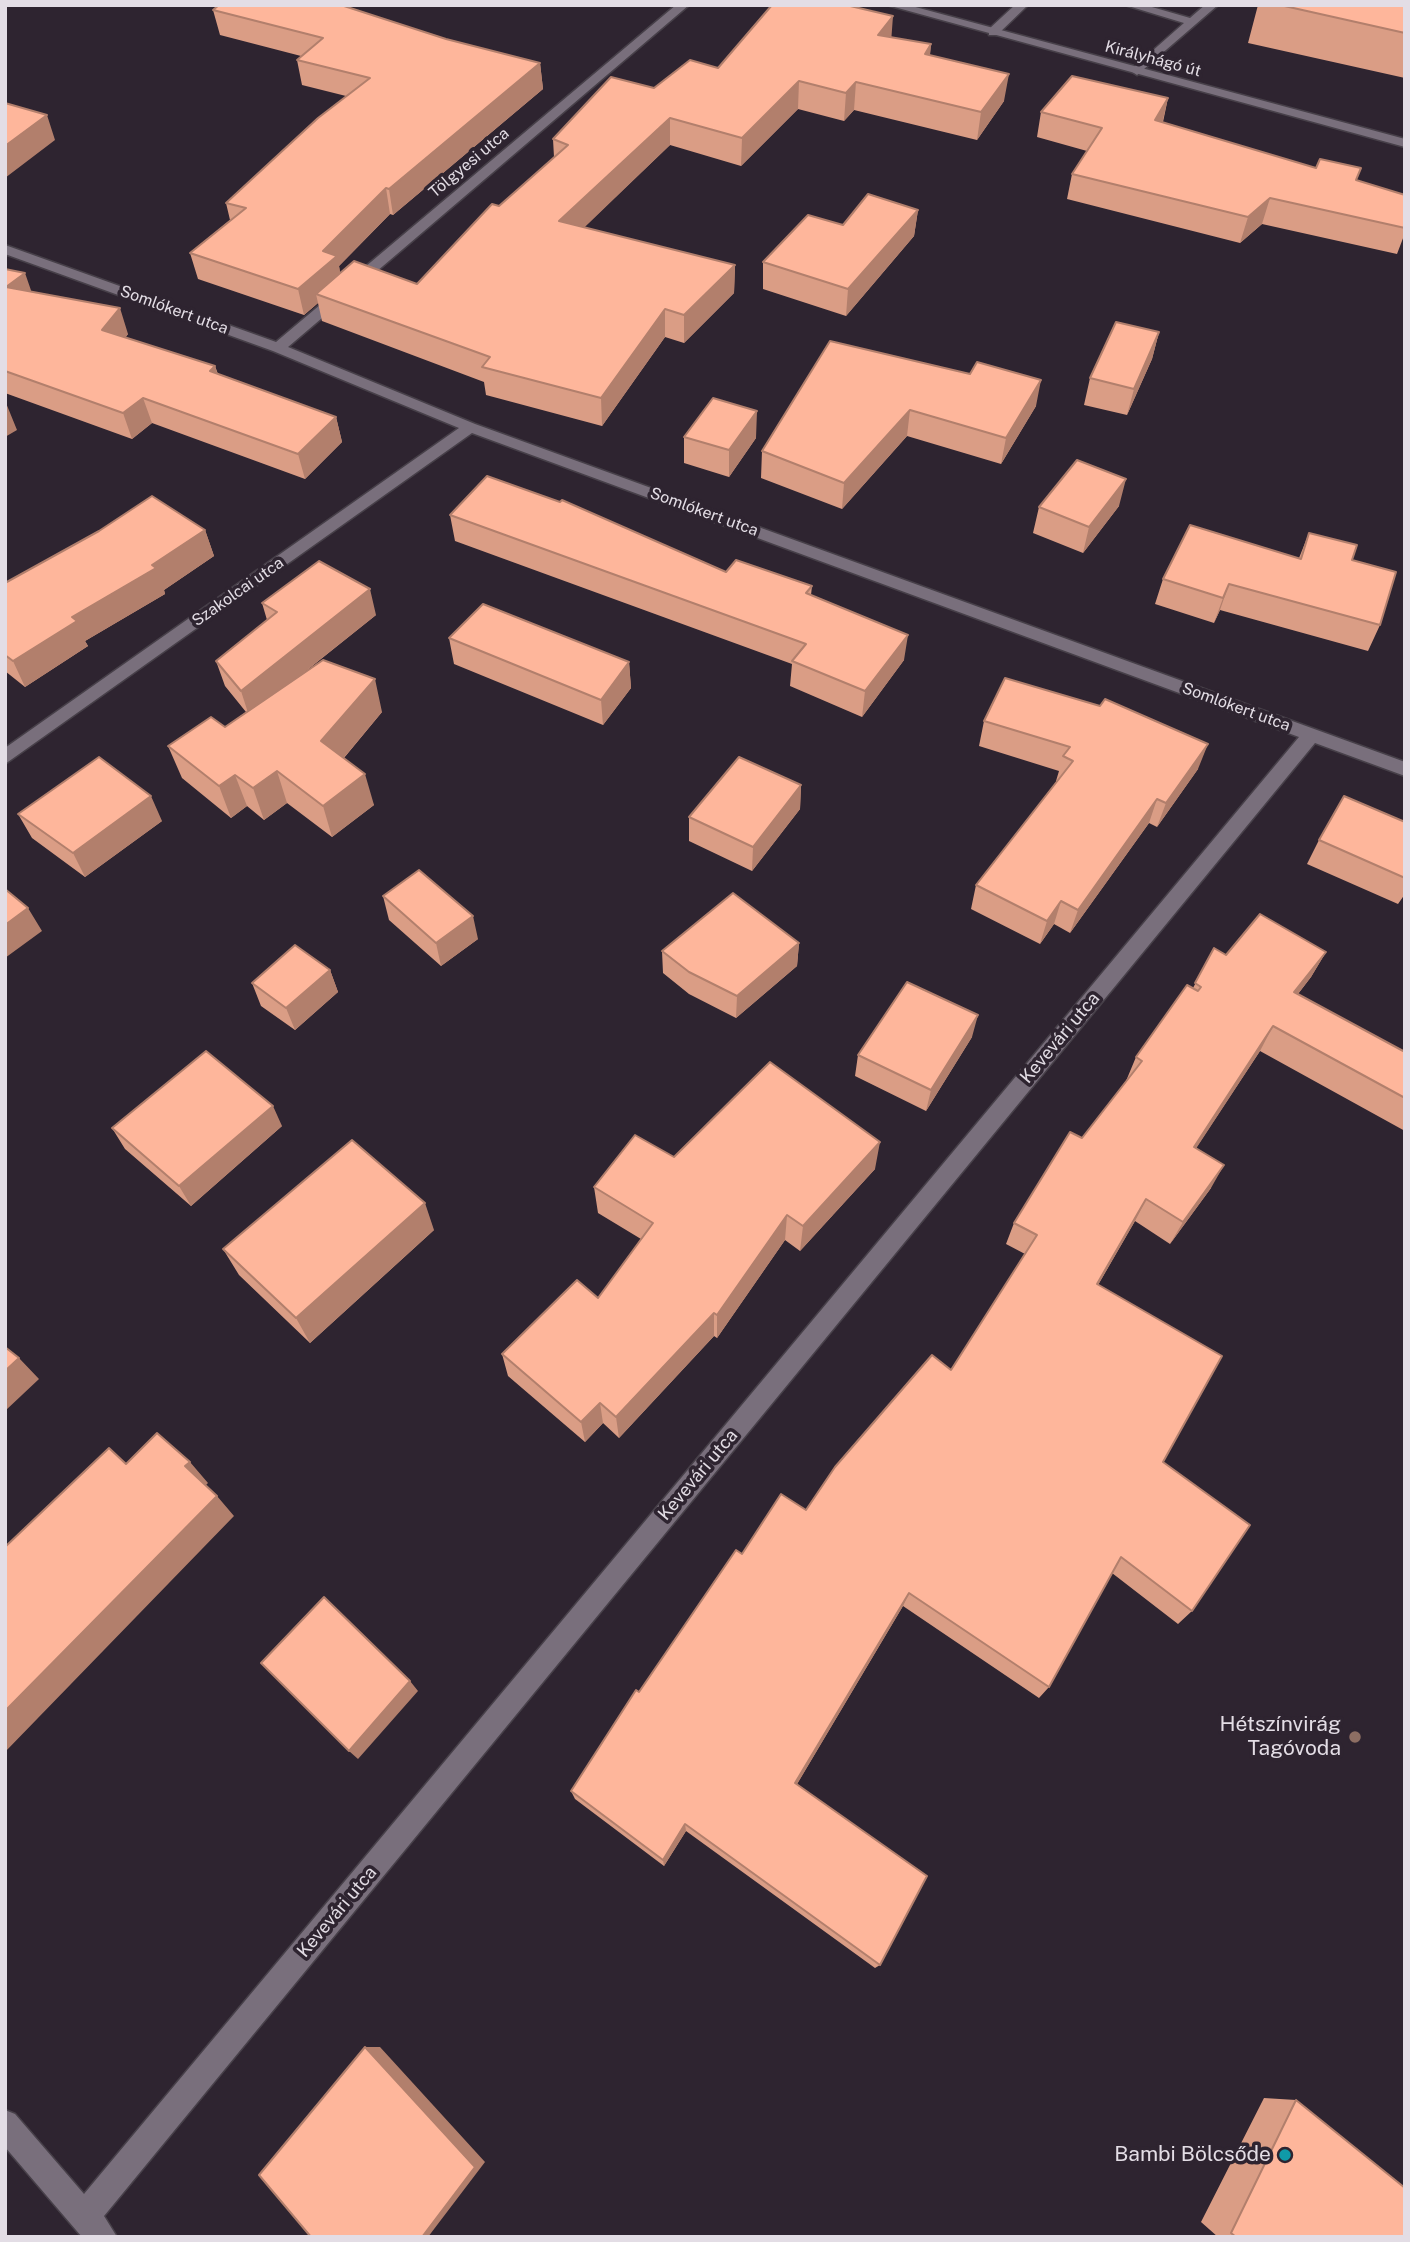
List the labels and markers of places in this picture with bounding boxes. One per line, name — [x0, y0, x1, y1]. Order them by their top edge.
place label: Hétszínvirág Tagóvoda — [1219, 1712, 1341, 1762]
marker: Hétszínvirág Tagóvoda — [1347, 1729, 1363, 1745]
place label: Bambi Bölcsőde — [1114, 2142, 1271, 2168]
marker: Bambi Bölcsőde — [1277, 2147, 1293, 2163]

